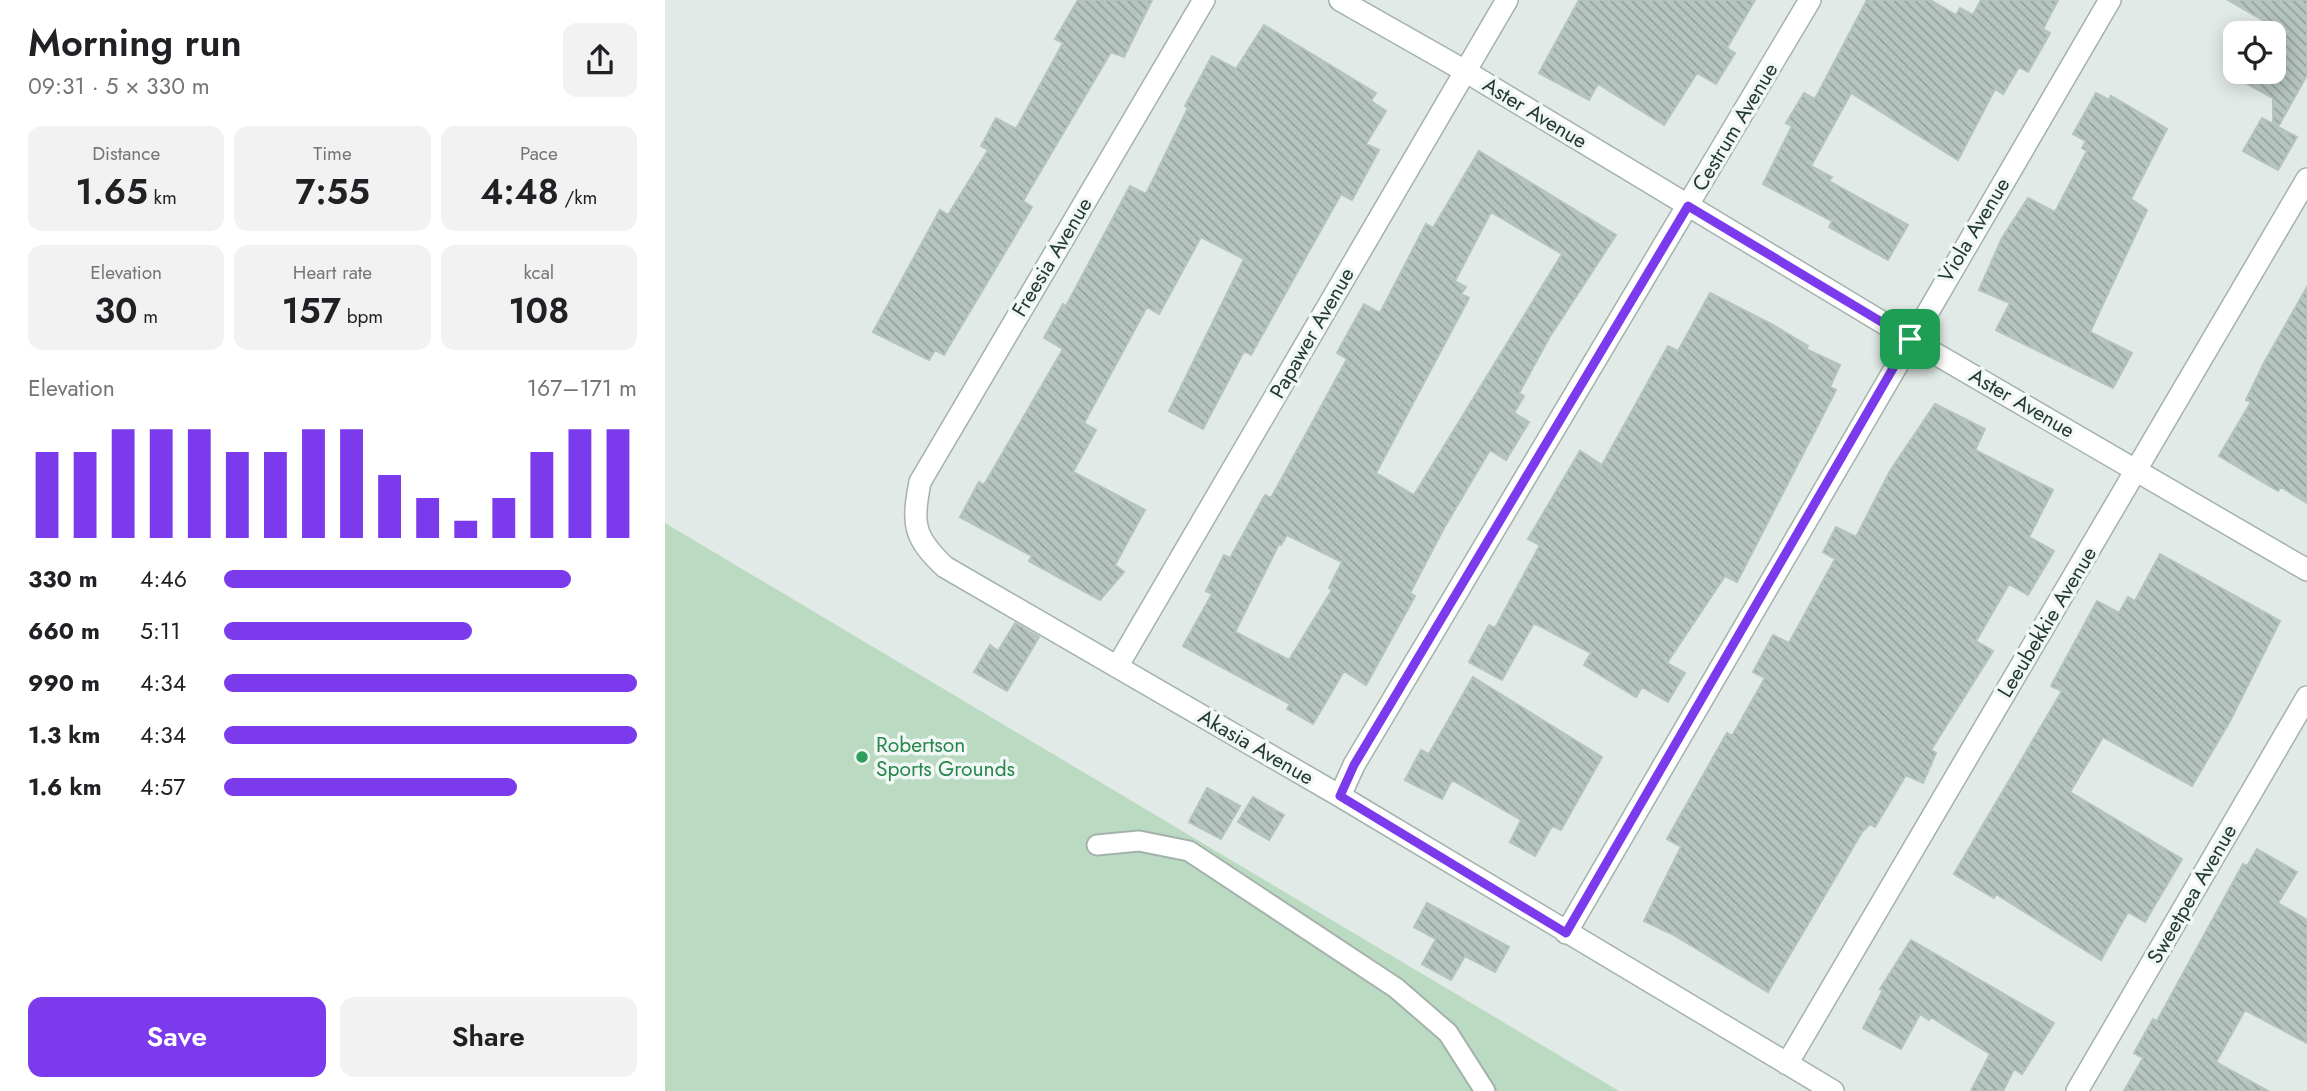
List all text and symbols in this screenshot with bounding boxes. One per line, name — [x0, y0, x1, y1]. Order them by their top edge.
text: Morning run — [28, 15, 242, 70]
map controls — [2223, 21, 2286, 84]
button: locate — [2223, 21, 2286, 84]
button: share — [563, 23, 637, 97]
street label: Cestrum Avenue — [1685, 57, 1785, 197]
text: 09:31 · 5 × 330 m — [28, 69, 210, 103]
street label: Aster Avenue — [1477, 70, 1593, 156]
text: Distance — [92, 140, 160, 167]
text: Time — [313, 140, 352, 167]
text: Pace — [520, 140, 558, 167]
text: 1.65 — [76, 167, 148, 217]
text: 7:55 — [295, 167, 370, 217]
text: 4:48 — [480, 167, 559, 217]
street label: Viola Avenue — [1931, 172, 2017, 288]
text: km — [148, 184, 177, 211]
text: /km — [559, 184, 597, 211]
street label: Freesia Avenue — [1005, 192, 1100, 322]
text: Elevation — [90, 259, 162, 286]
text: Heart rate — [293, 259, 372, 286]
text: kcal — [523, 259, 554, 286]
street label: Papawer Avenue — [1262, 262, 1362, 404]
text: 30 — [94, 286, 138, 336]
text: 157 — [282, 286, 341, 336]
text: 108 — [508, 286, 569, 336]
text: m — [138, 303, 158, 330]
text: bpm — [341, 303, 383, 330]
pin — [1880, 309, 1940, 369]
icon: arrive — [1891, 320, 1929, 358]
street label: Aster Avenue — [1964, 361, 2080, 445]
text: Elevation — [28, 371, 115, 405]
text: 167–171 m — [527, 371, 637, 405]
street label: Leeubekkie Avenue — [1990, 541, 2104, 703]
text: 330 m — [28, 562, 98, 596]
text: 4:46 — [140, 562, 187, 596]
text: 660 m — [28, 614, 100, 648]
text: 5:11 — [140, 614, 181, 648]
text: 990 m — [28, 666, 100, 700]
text: 4:34 — [140, 666, 186, 700]
street label: Akasia Avenue — [1193, 702, 1319, 792]
text: 1.3 km — [28, 718, 100, 752]
text: 4:34 — [140, 718, 186, 752]
place label: Robertson Sports Grounds — [876, 730, 1015, 784]
marker: Robertson Sports Grounds — [854, 749, 870, 765]
text: 1.6 km — [28, 770, 102, 804]
text: 4:57 — [140, 770, 185, 804]
street label: Sweetpea Avenue — [2140, 818, 2244, 969]
button: Save — [28, 997, 326, 1077]
button: Share — [340, 997, 637, 1077]

